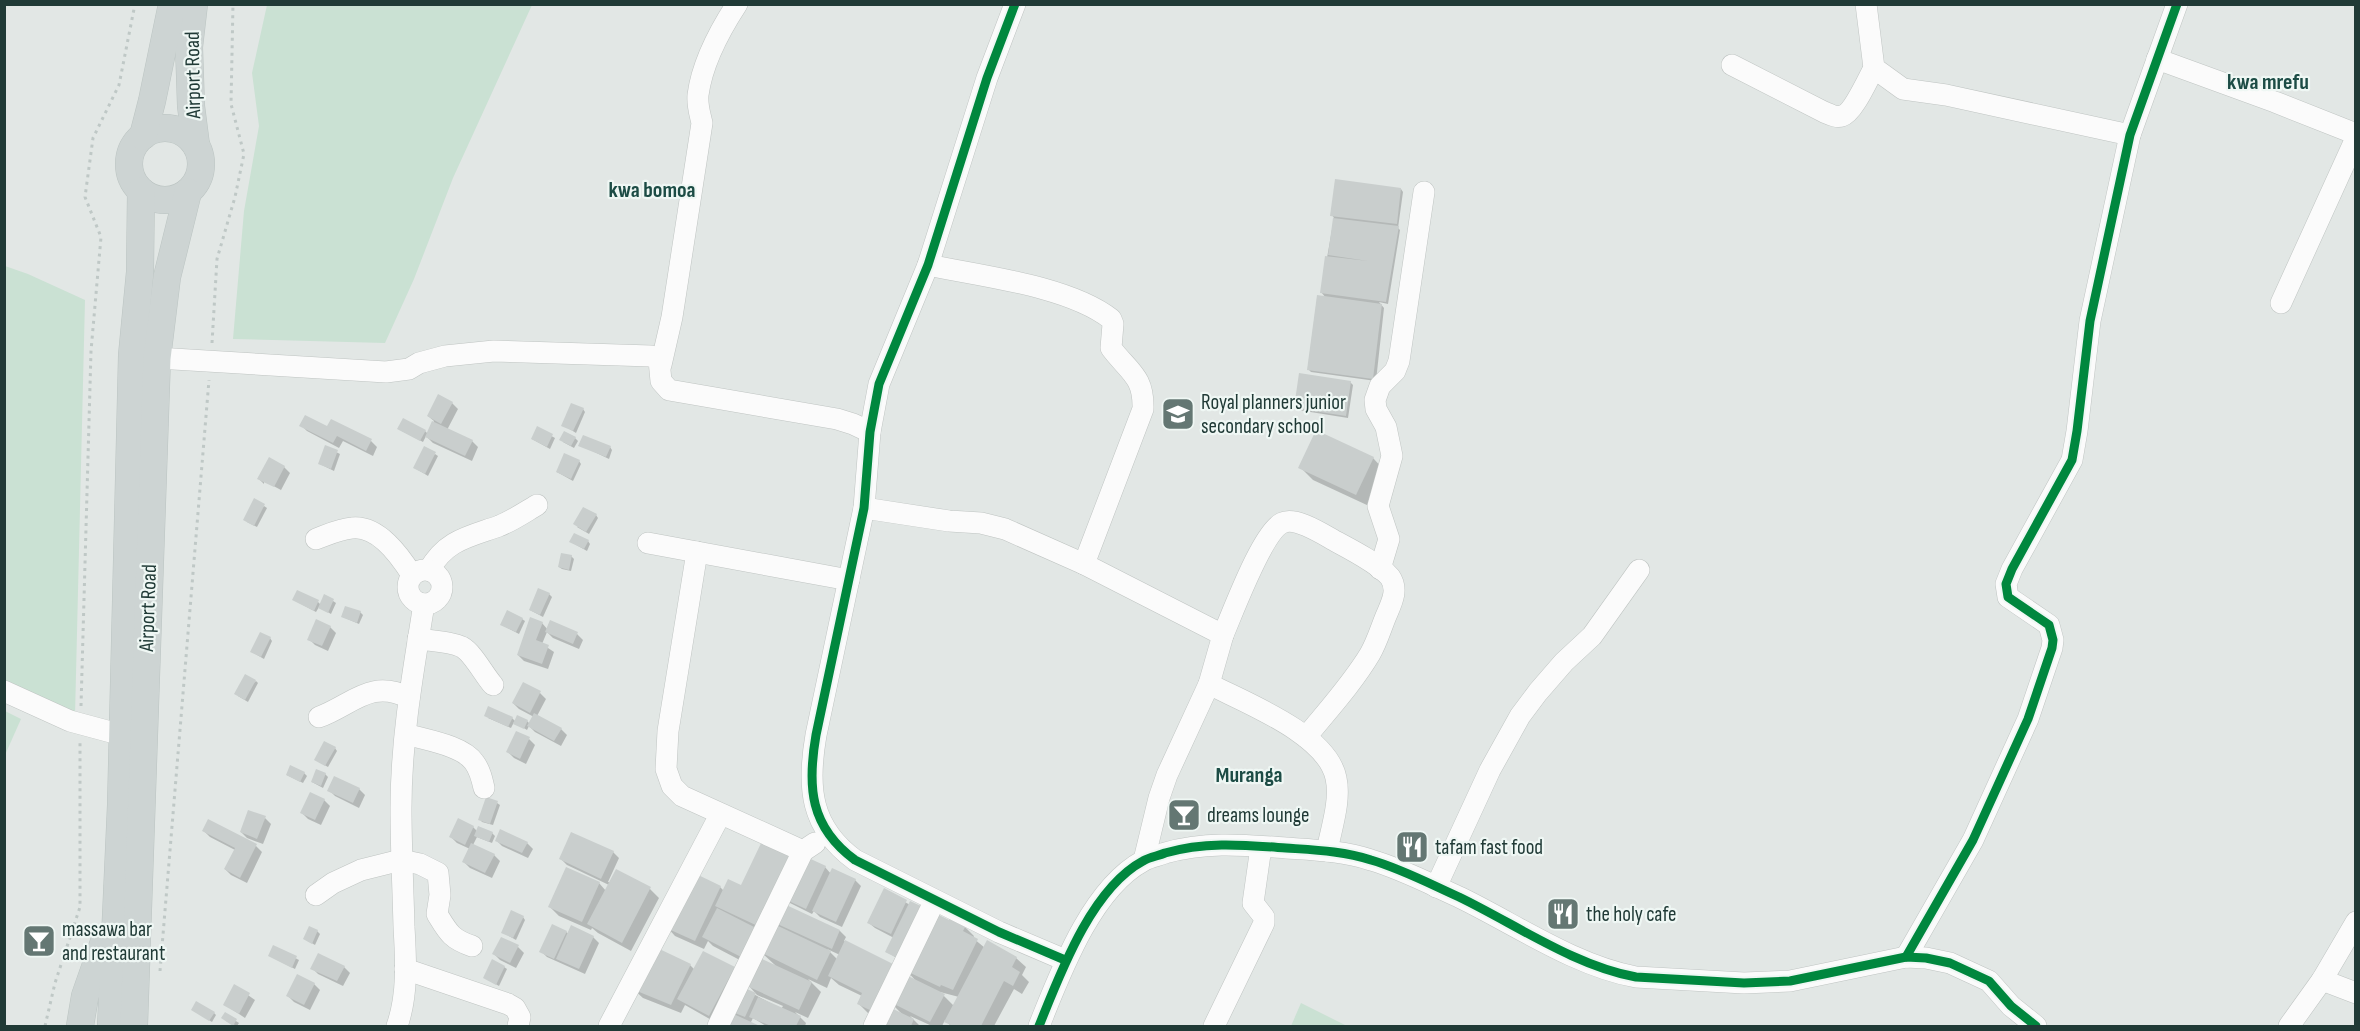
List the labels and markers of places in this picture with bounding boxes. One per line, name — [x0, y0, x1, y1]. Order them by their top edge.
place label: Royal planners junior secondary school — [1201, 390, 1346, 439]
school or university icon: Royal planners junior secondary school — [1160, 396, 1196, 432]
bar icon: dreams lounge — [1166, 797, 1202, 833]
place label: dreams lounge — [1207, 803, 1309, 828]
restaurant icon: tafam fast food — [1394, 829, 1430, 865]
place label: tafam fast food — [1435, 835, 1543, 860]
restaurant icon: the holy cafe — [1545, 896, 1581, 932]
place label: the holy cafe — [1586, 902, 1677, 927]
place label: massawa bar and restaurant — [62, 917, 165, 966]
bar icon: massawa bar and restaurant — [21, 923, 57, 959]

